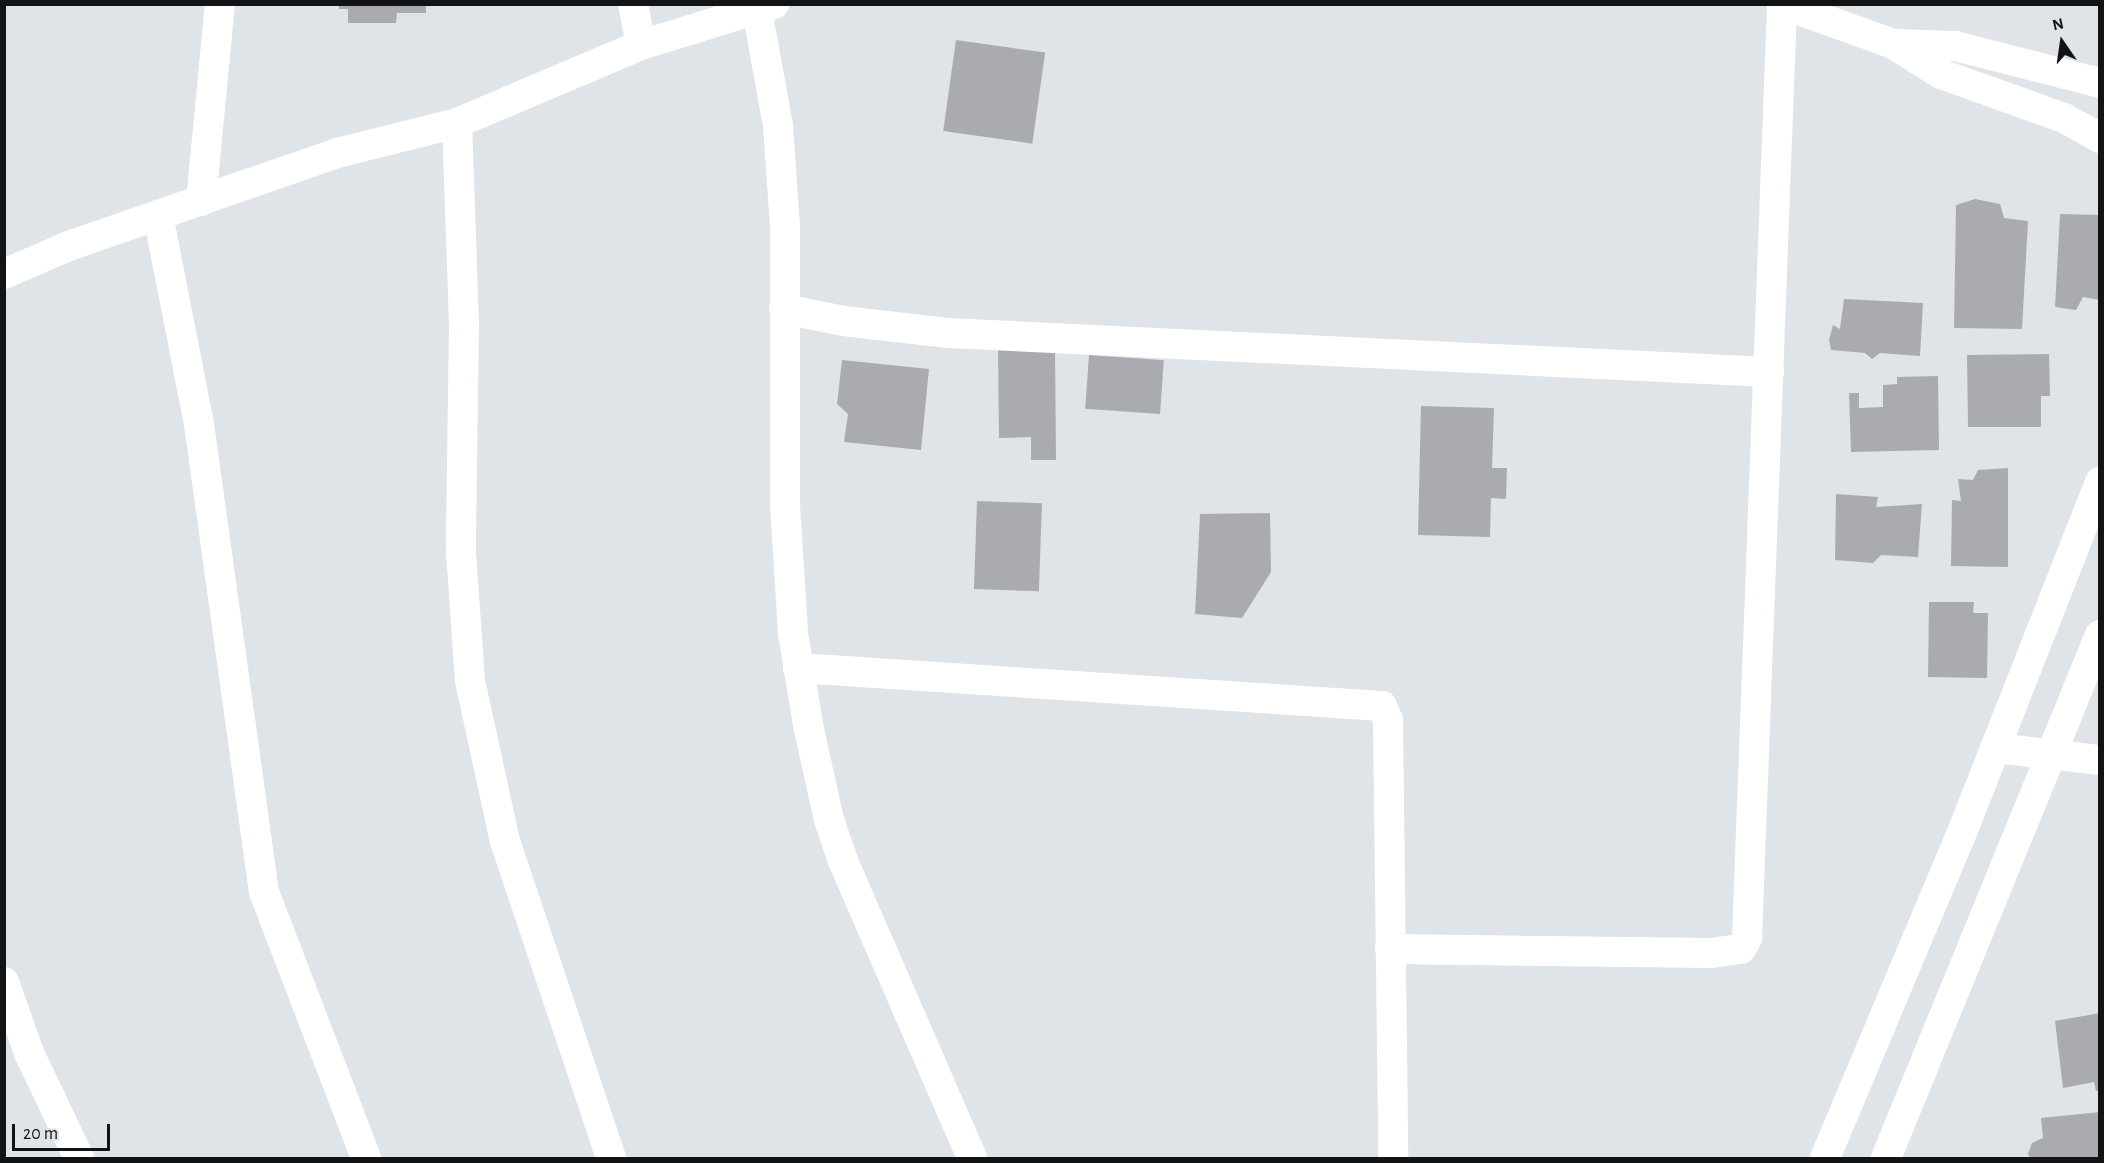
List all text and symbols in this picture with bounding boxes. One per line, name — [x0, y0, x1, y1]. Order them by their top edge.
north arrow — [2032, 12, 2092, 72]
text: N — [2051, 15, 2065, 34]
scale bar — [15, 1112, 112, 1150]
text: 20 m — [23, 1125, 58, 1143]

